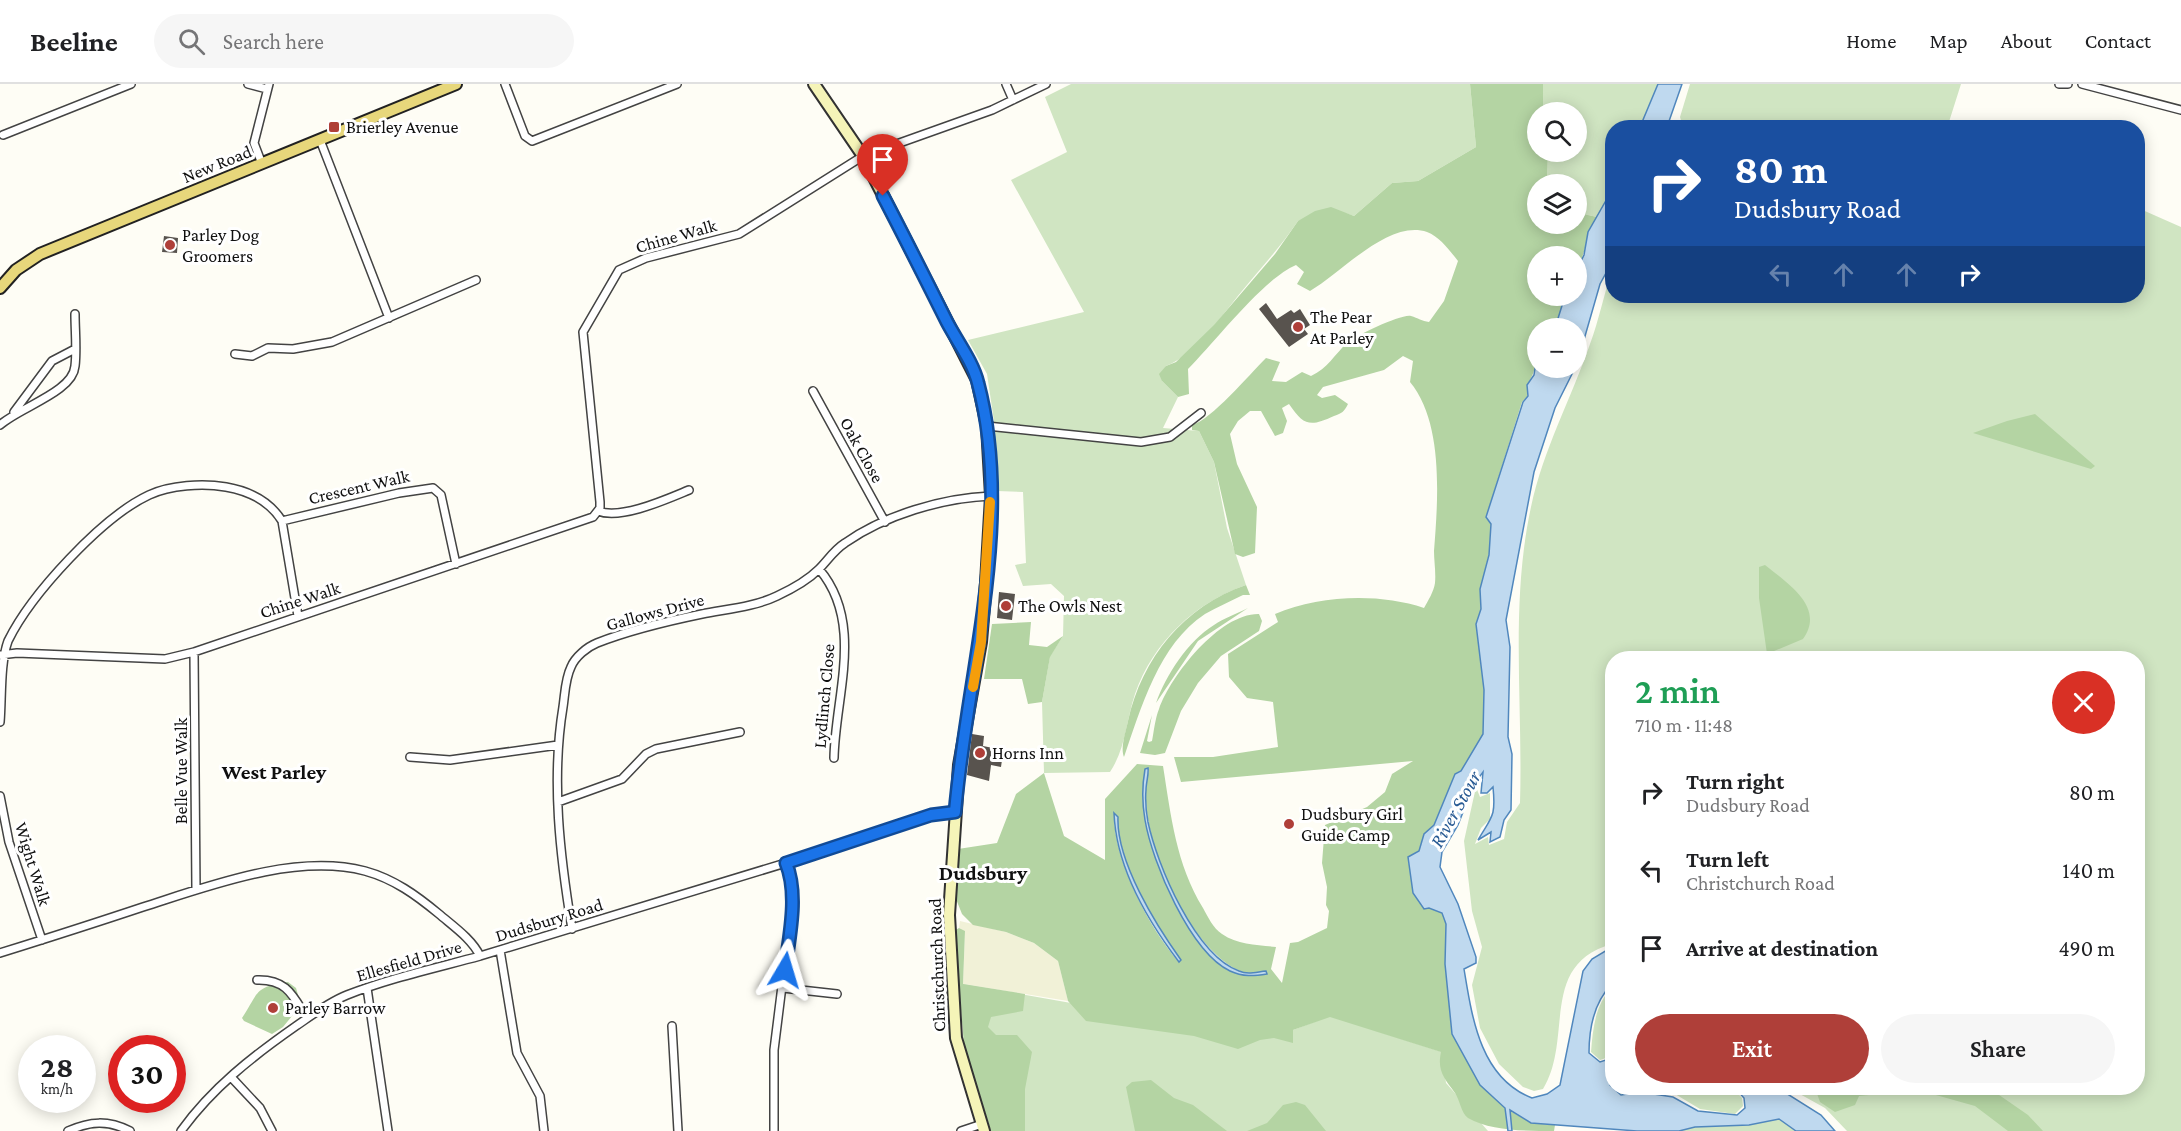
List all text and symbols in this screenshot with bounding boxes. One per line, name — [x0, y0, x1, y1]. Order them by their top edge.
search box — [154, 14, 574, 68]
icon: search — [175, 25, 208, 58]
text: Beeline — [30, 26, 118, 57]
text: Search here — [223, 29, 324, 54]
text: Home — [1846, 29, 1896, 53]
text: Map — [1929, 29, 1968, 53]
text: About — [2001, 29, 2052, 53]
text: Contact — [2085, 29, 2151, 53]
map controls — [1527, 102, 1587, 378]
button: search — [1527, 102, 1587, 162]
place label: Brierley Avenue — [346, 117, 459, 137]
marker: Brierley Avenue — [327, 120, 341, 134]
pin — [857, 134, 908, 196]
street label: New Road — [180, 141, 255, 187]
icon: arrive — [866, 143, 899, 176]
icon: right — [1635, 144, 1713, 222]
text: 80 m — [1734, 145, 1828, 192]
button: layers — [1527, 174, 1587, 234]
text: Dudsbury Road — [1734, 194, 1901, 224]
street label: Chine Walk — [633, 215, 719, 257]
place label: Parley Dog Groomers — [182, 225, 260, 266]
marker: Parley Dog Groomers — [163, 238, 177, 252]
button: + — [1527, 246, 1587, 306]
icon: left — [1764, 258, 1797, 291]
icon: ahead — [1827, 258, 1860, 291]
icon: ahead — [1890, 258, 1923, 291]
icon: right — [1953, 258, 1986, 291]
place label: The Pear At Parley — [1310, 307, 1374, 348]
button: − — [1527, 318, 1587, 378]
marker: The Pear At Parley — [1291, 320, 1305, 334]
street label: Oak Close — [836, 414, 888, 486]
street label: Crescent Walk — [306, 466, 412, 508]
street label: Chine Walk — [257, 577, 343, 622]
street label: Gallows Drive — [604, 589, 706, 635]
place label: The Owls Nest — [1018, 596, 1123, 616]
marker: The Owls Nest — [999, 599, 1013, 613]
street label: Lydlinch Close — [809, 643, 839, 749]
text: 2 min — [1635, 671, 1720, 711]
button: close — [2052, 671, 2115, 734]
text: 710 m · 11:48 — [1635, 714, 1733, 736]
street label: Belle Vue Walk — [171, 717, 191, 824]
place label: Horns Inn — [992, 743, 1064, 763]
marker: Horns Inn — [973, 746, 987, 760]
district label: West Parley — [221, 760, 327, 784]
water label: River Stour — [1425, 766, 1485, 851]
text: Turn right — [1686, 769, 1784, 794]
icon: right — [1635, 776, 1668, 809]
text: 80 m — [2069, 780, 2115, 805]
text: Dudsbury Road — [1686, 794, 1810, 816]
place label: Dudsbury Girl Guide Camp — [1301, 804, 1403, 845]
marker: Dudsbury Girl Guide Camp — [1282, 817, 1296, 831]
street label: Wight Walk — [11, 820, 55, 908]
text: Turn left — [1686, 847, 1769, 872]
icon: left — [1635, 854, 1668, 887]
text: 140 m — [2062, 858, 2115, 883]
district label: Dudsbury — [939, 861, 1028, 885]
text: Christchurch Road — [1686, 872, 1835, 894]
street label: Dudsbury Road — [493, 894, 606, 946]
street label: Christchurch Road — [925, 897, 949, 1032]
icon: arrive — [1635, 932, 1668, 965]
street label: Ellesfield Drive — [354, 936, 464, 986]
text: Arrive at destination — [1686, 936, 1878, 961]
text: 490 m — [2059, 936, 2115, 961]
position arrow — [753, 938, 817, 1002]
place label: Parley Barrow — [285, 998, 386, 1018]
marker: Parley Barrow — [266, 1001, 280, 1015]
button: Exit — [1635, 1014, 1869, 1083]
button: Share — [1881, 1014, 2115, 1083]
speed limit sign: 30 — [108, 1035, 186, 1113]
text: 28 — [41, 1050, 73, 1083]
text: km/h — [41, 1081, 73, 1097]

